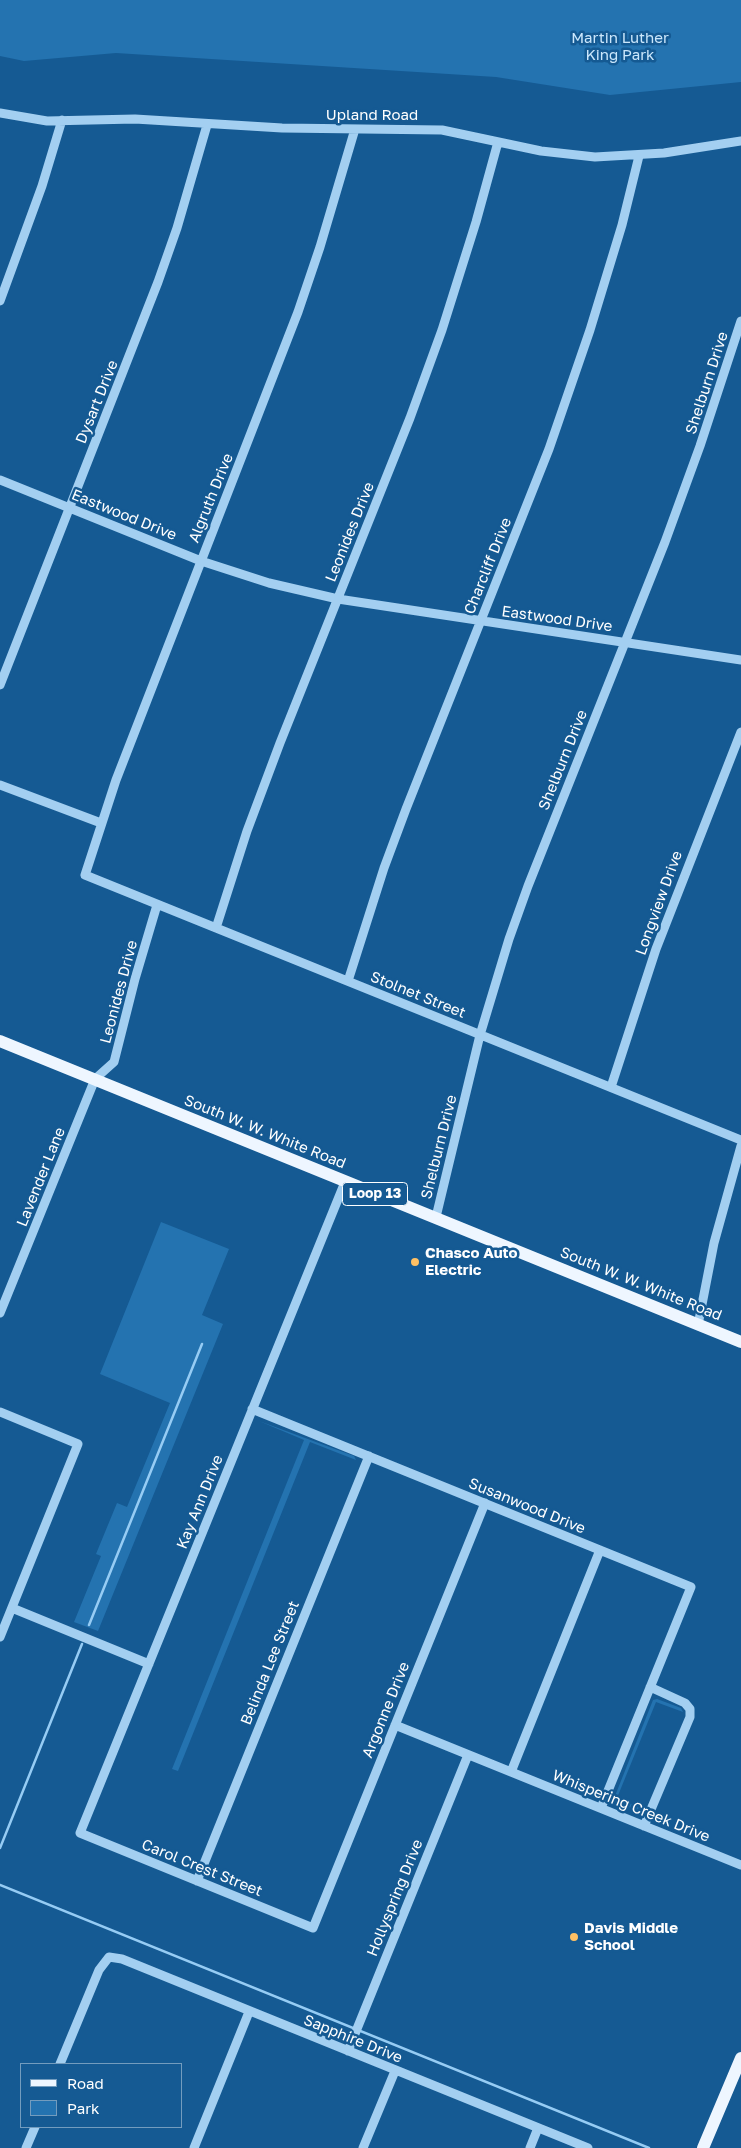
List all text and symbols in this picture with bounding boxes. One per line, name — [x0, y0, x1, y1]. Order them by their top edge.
park label: Martin Luther King Park — [571, 29, 669, 64]
street label: Upland Road — [326, 106, 418, 124]
street label: Shelburn Drive — [682, 330, 732, 436]
street label: Dysart Drive — [72, 358, 122, 446]
street label: Algruth Drive — [185, 451, 237, 545]
street label: Leonides Drive — [322, 479, 378, 585]
street label: Eastwood Drive — [69, 486, 179, 544]
street label: Charcliff Drive — [460, 515, 516, 617]
street label: Eastwood Drive — [500, 602, 614, 636]
street label: Shelburn Drive — [535, 707, 591, 813]
street label: Longview Drive — [632, 848, 686, 958]
street label: Leonides Drive — [97, 938, 141, 1046]
street label: Stolnet Street — [368, 968, 468, 1022]
street label: South W. W. White Road — [181, 1091, 349, 1173]
street label: Shelburn Drive — [417, 1093, 461, 1201]
street label: Lavender Lane — [13, 1125, 69, 1229]
road number: Loop 13 — [342, 1182, 408, 1206]
street label: South W. W. White Road — [557, 1243, 725, 1325]
place label: Chasco Auto Electric — [425, 1244, 518, 1279]
marker: Chasco Auto Electric — [409, 1256, 421, 1268]
street label: Kay Ann Drive — [173, 1452, 227, 1552]
street label: Susanwood Drive — [466, 1474, 588, 1538]
street label: Belinda Lee Street — [237, 1598, 303, 1728]
street label: Argonne Drive — [359, 1659, 413, 1761]
street label: Whispering Creek Drive — [550, 1766, 712, 1846]
street label: Carol Crest Street — [139, 1836, 265, 1900]
street label: Hollyspring Drive — [363, 1837, 427, 1959]
place label: Davis Middle School — [584, 1919, 678, 1954]
marker: Davis Middle School — [568, 1931, 580, 1943]
street label: Sapphire Drive — [301, 2011, 405, 2067]
legend — [20, 2063, 182, 2128]
text: Road — [67, 2074, 104, 2092]
text: Park — [67, 2099, 99, 2117]

